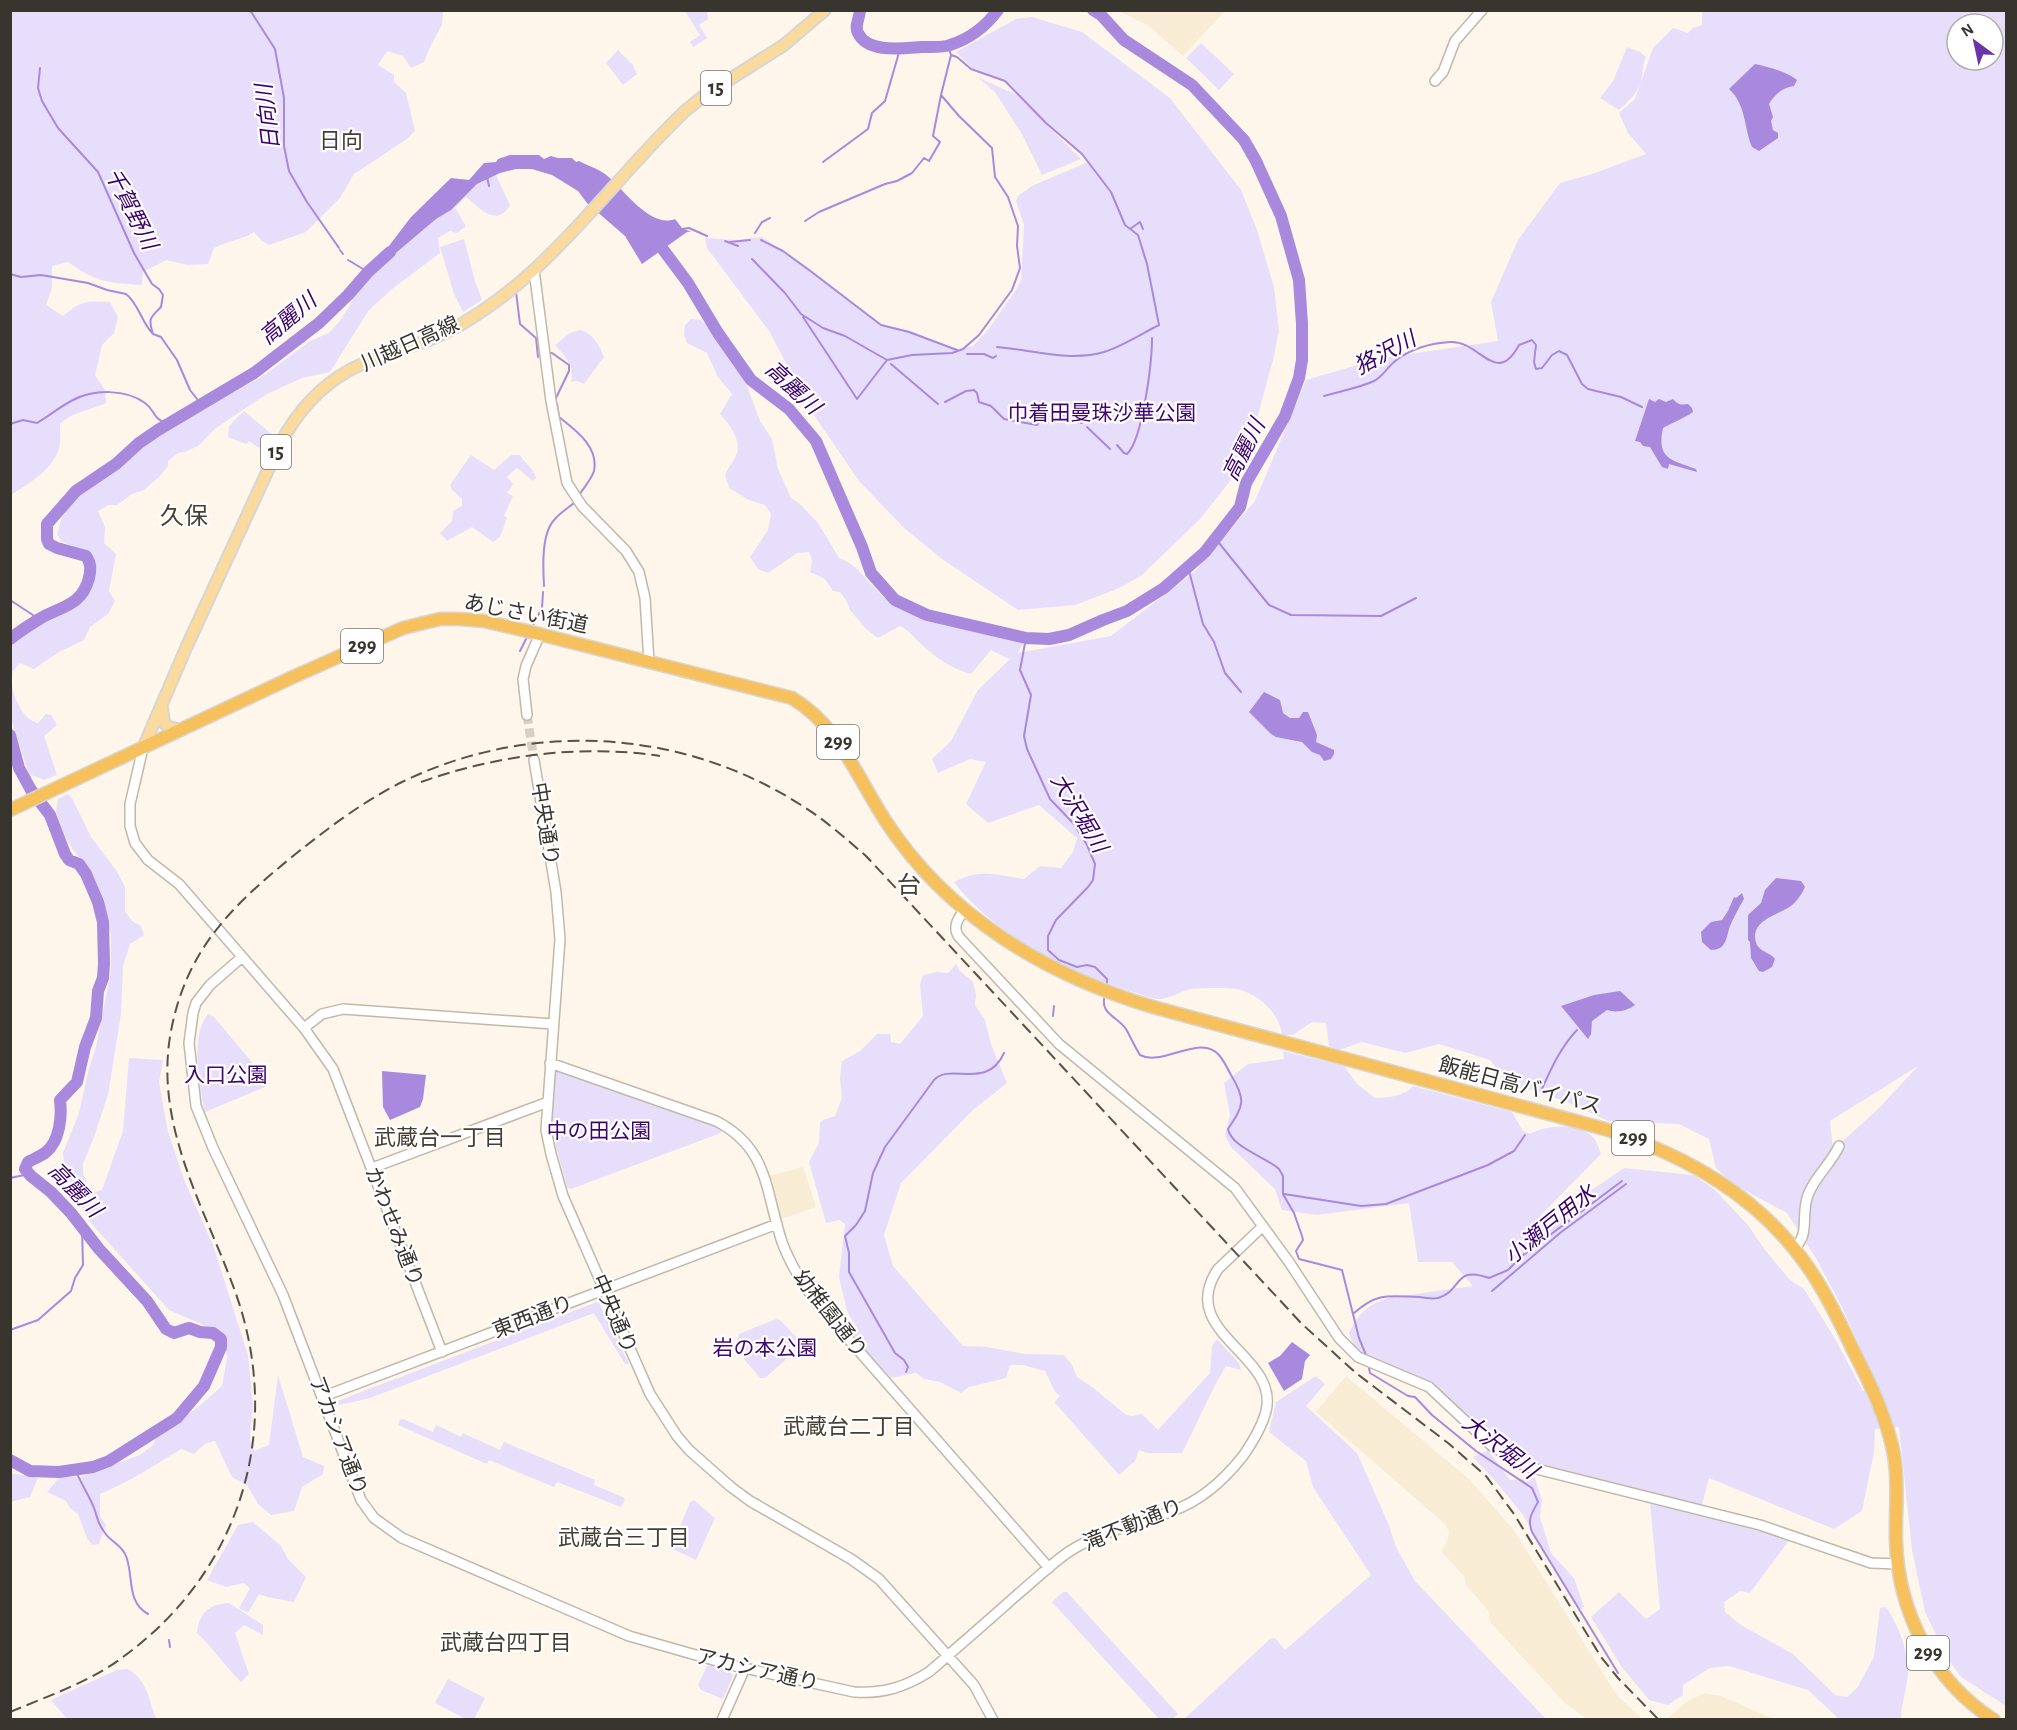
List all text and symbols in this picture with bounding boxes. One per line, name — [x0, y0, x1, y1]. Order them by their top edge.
north arrow — [1945, 12, 2005, 72]
text: N — [1958, 21, 1976, 40]
road number: 15 — [701, 71, 731, 105]
water label: 日向川 — [252, 81, 283, 151]
district label: 日向 — [319, 129, 363, 152]
water label: 千賀野川 — [101, 164, 163, 255]
water label: 高麗川 — [255, 287, 322, 349]
street label: 川越日高線 — [357, 312, 462, 375]
water label: 狢沢川 — [1350, 326, 1421, 378]
water label: 高麗川 — [761, 357, 827, 420]
park label: 巾着田曼珠沙華公園 — [1008, 402, 1197, 424]
water label: 高麗川 — [1218, 413, 1270, 484]
road number: 15 — [261, 435, 291, 469]
district label: 久保 — [160, 503, 208, 529]
street label: あじさい街道 — [462, 591, 590, 636]
road number: 299 — [341, 629, 383, 663]
road number: 299 — [817, 725, 859, 759]
water label: 大沢堀川 — [1047, 769, 1113, 858]
street label: 中央通り — [528, 781, 563, 867]
district label: 台 — [897, 872, 921, 898]
street label: 飯能日高バイパス — [1436, 1053, 1604, 1118]
park label: 入口公園 — [184, 1065, 268, 1086]
park label: 中の田公園 — [547, 1120, 652, 1142]
road number: 299 — [1612, 1121, 1654, 1155]
district label: 武蔵台一丁目 — [374, 1126, 506, 1149]
water label: 高麗川 — [44, 1158, 108, 1223]
street label: かわせみ通り — [362, 1164, 427, 1290]
water label: 小瀬戸用水 — [1500, 1180, 1601, 1268]
street label: 幼稚園通り — [789, 1266, 871, 1362]
street label: 中央通り — [588, 1271, 641, 1357]
street label: 東西通り — [490, 1291, 576, 1342]
park label: 岩の本公園 — [713, 1337, 818, 1359]
street label: アカシア通り — [306, 1373, 371, 1499]
water label: 大沢堀川 — [1459, 1410, 1544, 1484]
district label: 武蔵台二丁目 — [783, 1415, 915, 1438]
street label: 滝不動通り — [1080, 1495, 1186, 1554]
district label: 武蔵台三丁目 — [558, 1526, 690, 1549]
district label: 武蔵台四丁目 — [440, 1631, 572, 1654]
road number: 299 — [1907, 1636, 1949, 1670]
street label: アカシア通り — [693, 1645, 821, 1694]

